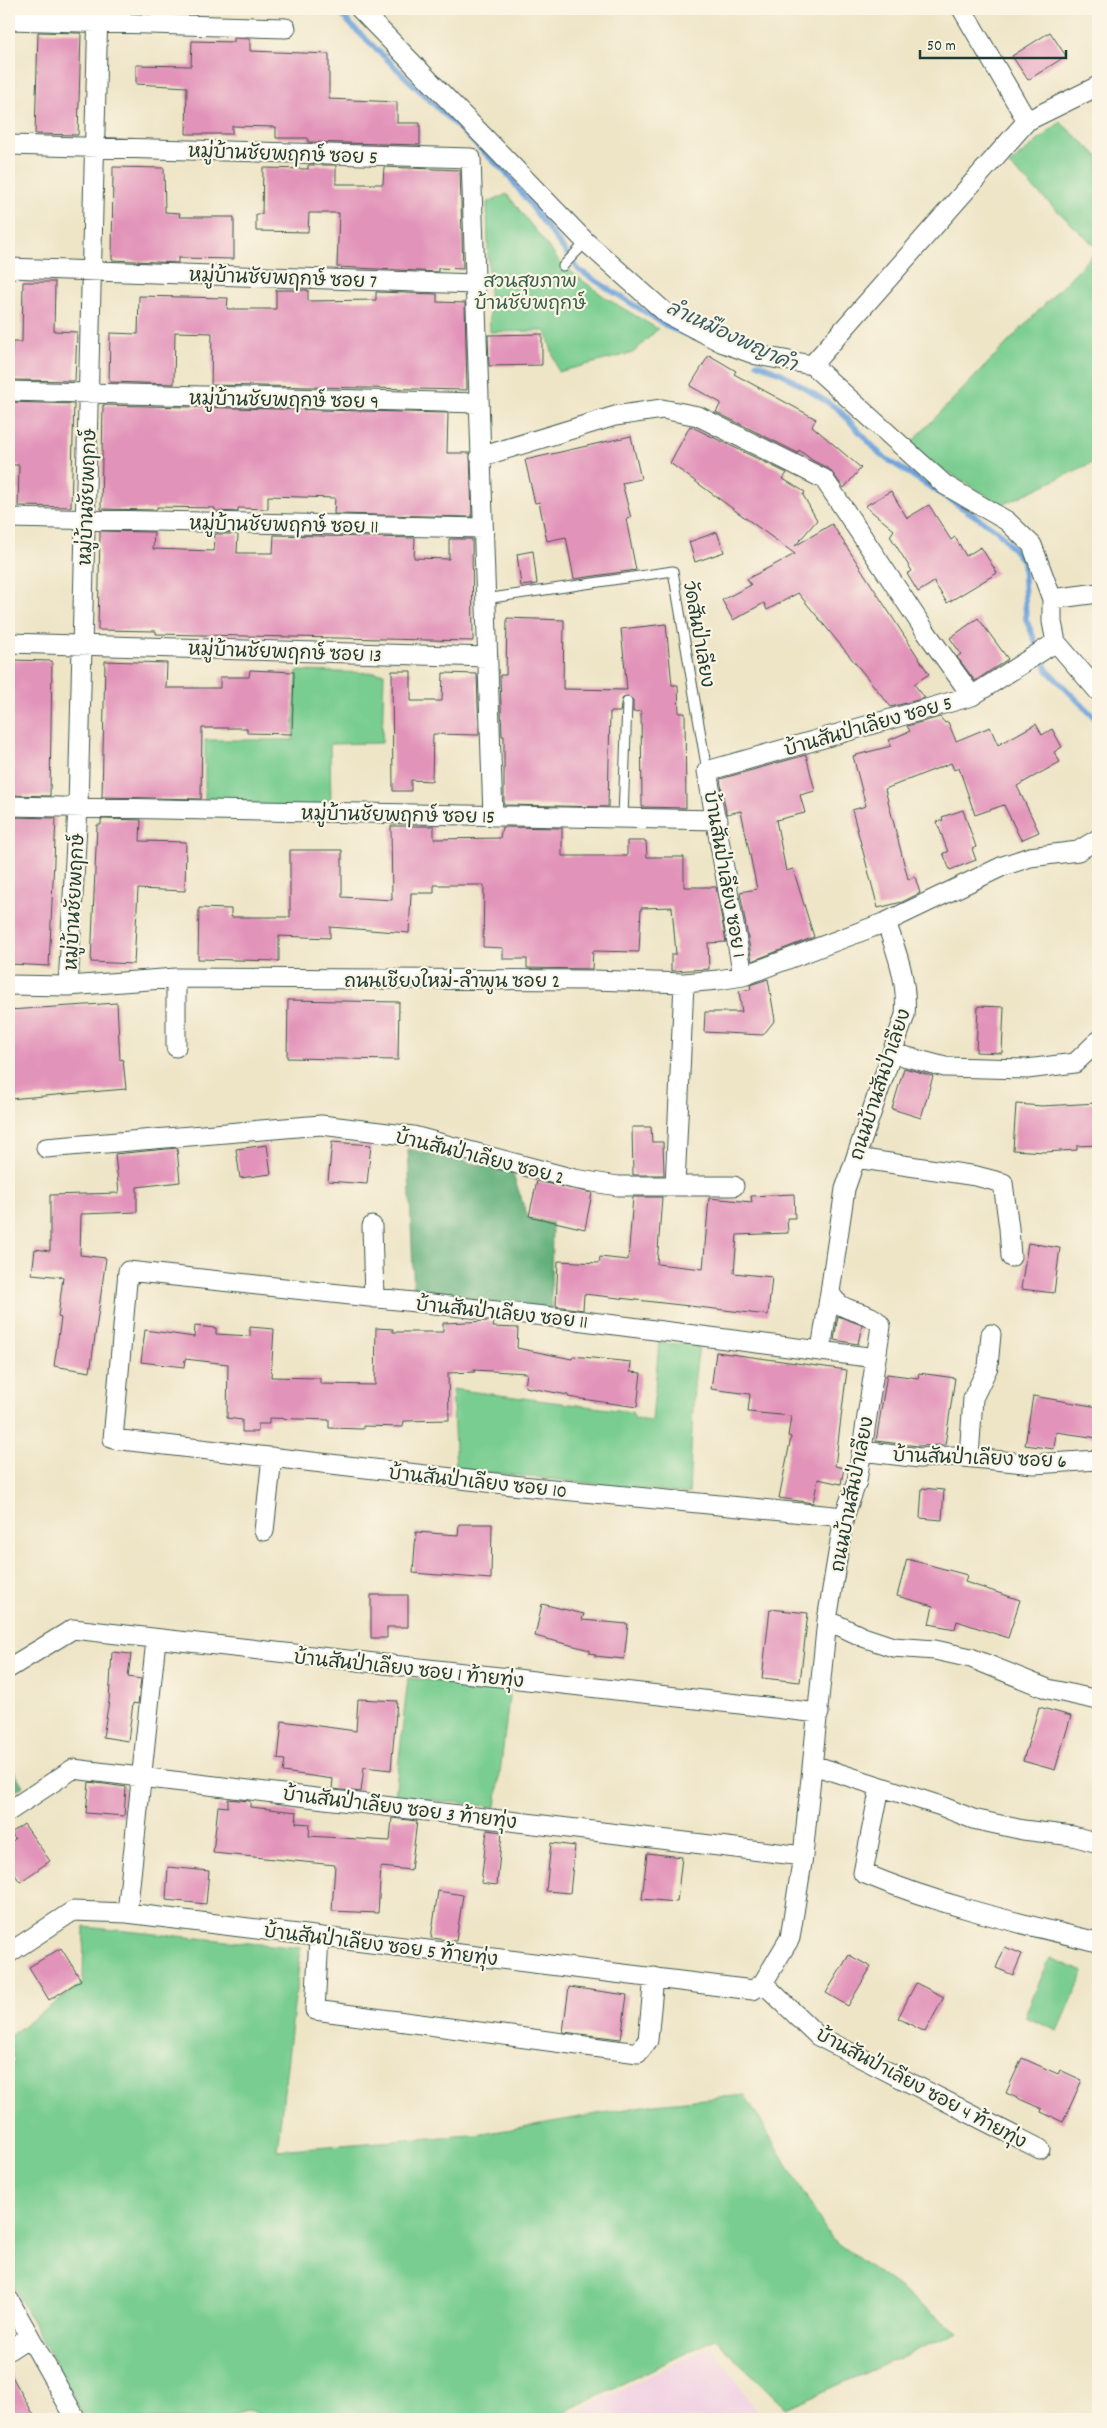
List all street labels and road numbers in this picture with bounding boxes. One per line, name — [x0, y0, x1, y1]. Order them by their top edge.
street label: หมู่บ้านชัยพฤกษ์ ซอย 5 — [188, 138, 378, 173]
street label: หมู่บ้านชัยพฤกษ์ ซอย 7 — [188, 262, 378, 297]
street label: หมู่บ้านชัยพฤกษ์ ซอย 9 — [189, 385, 379, 418]
street label: หมู่บ้านชัยพฤกษ์ — [72, 428, 105, 566]
street label: หมู่บ้านชัยพฤกษ์ ซอย 11 — [189, 510, 379, 543]
street label: วัดสันป่าเลียง — [674, 579, 720, 690]
street label: หมู่บ้านชัยพฤกษ์ ซอย 13 — [188, 636, 382, 671]
street label: บ้านสันป่าเลียง ซอย 5 — [782, 691, 956, 765]
street label: บ้านสันป่าเลียง ซอย 1 — [695, 789, 751, 960]
street label: หมู่บ้านชัยพฤกษ์ ซอย 15 — [301, 800, 495, 833]
street label: หมู่บ้านชัยพฤกษ์ — [57, 833, 94, 971]
street label: ถนนเชียงใหม่-ลำพูน ซอย 2 — [344, 968, 560, 997]
street label: ถนนบ้านสันป่าเลียง — [844, 1006, 920, 1164]
street label: บ้านสันป่าเลียง ซอย 2 — [392, 1124, 567, 1193]
street label: บ้านสันป่าเลียง ซอย 11 — [414, 1292, 589, 1338]
street label: ถนนบ้านสันป่าเลียง — [825, 1414, 883, 1575]
street label: บ้านสันป่าเลียง ซอย 6 — [892, 1443, 1067, 1477]
street label: บ้านสันป่าเลียง ซอย 10 — [387, 1461, 568, 1507]
street label: บ้านสันป่าเลียง ซอย 1 ท้ายทุ่ง — [292, 1645, 525, 1697]
street label: บ้านสันป่าเลียง ซอย 3 ท้ายทุ่ง — [281, 1782, 518, 1838]
street label: บ้านสันป่าเลียง ซอย 5 ท้ายทุ่ง — [262, 1919, 499, 1975]
street label: บ้านสันป่าเลียง ซอย 4 ท้ายทุ่ง — [810, 2022, 1031, 2157]

